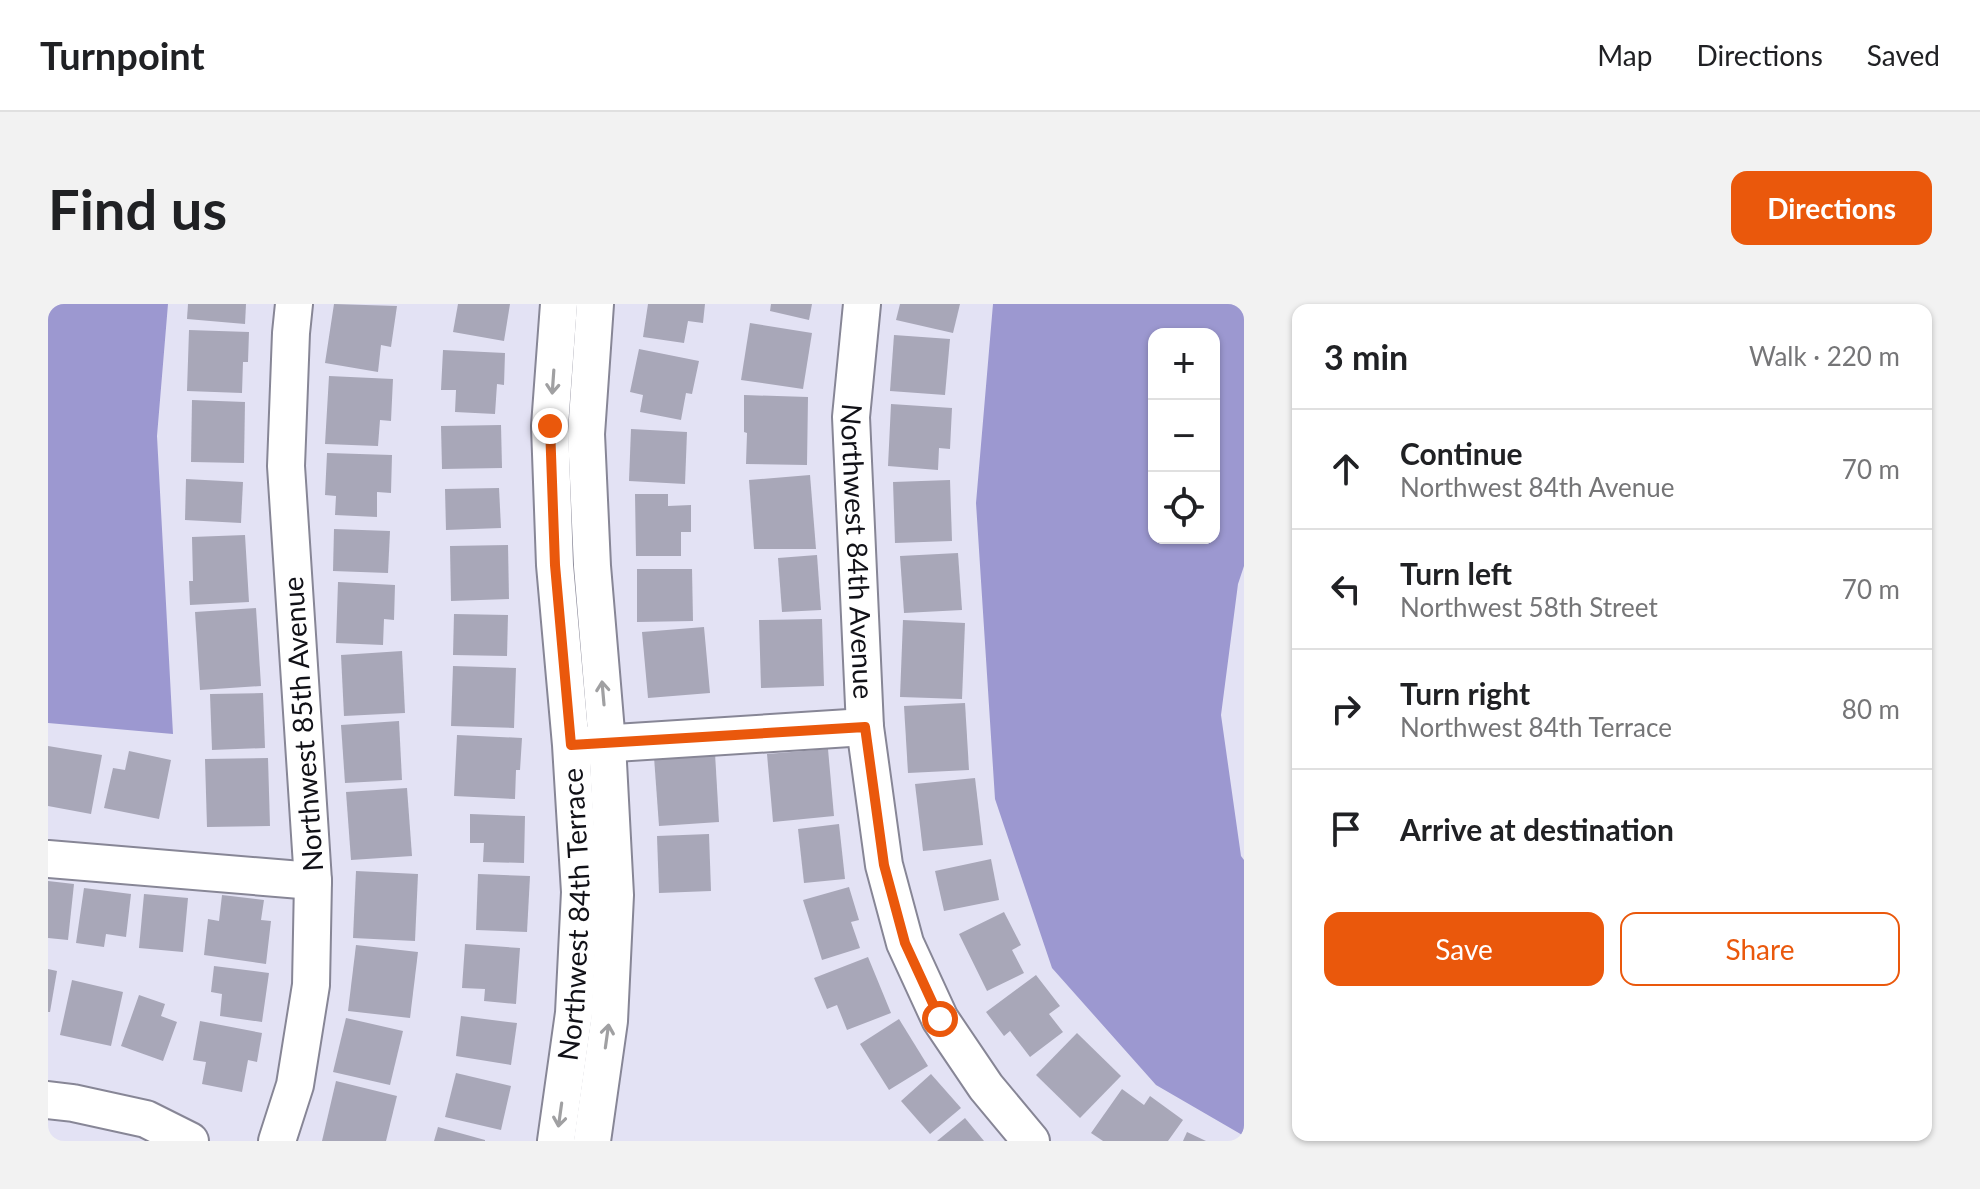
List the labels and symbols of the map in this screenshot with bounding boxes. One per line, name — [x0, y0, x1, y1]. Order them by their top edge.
one-way arrow — [546, 368, 561, 395]
street label: Northwest 84th Avenue — [834, 402, 882, 700]
route end — [532, 408, 568, 444]
street label: Northwest 85th Avenue — [275, 575, 329, 873]
one-way arrow — [595, 680, 610, 707]
street label: Northwest 84th Terrace — [550, 767, 596, 1063]
route start — [922, 1001, 958, 1037]
one-way arrow — [600, 1024, 615, 1049]
one-way arrow — [552, 1102, 567, 1128]

